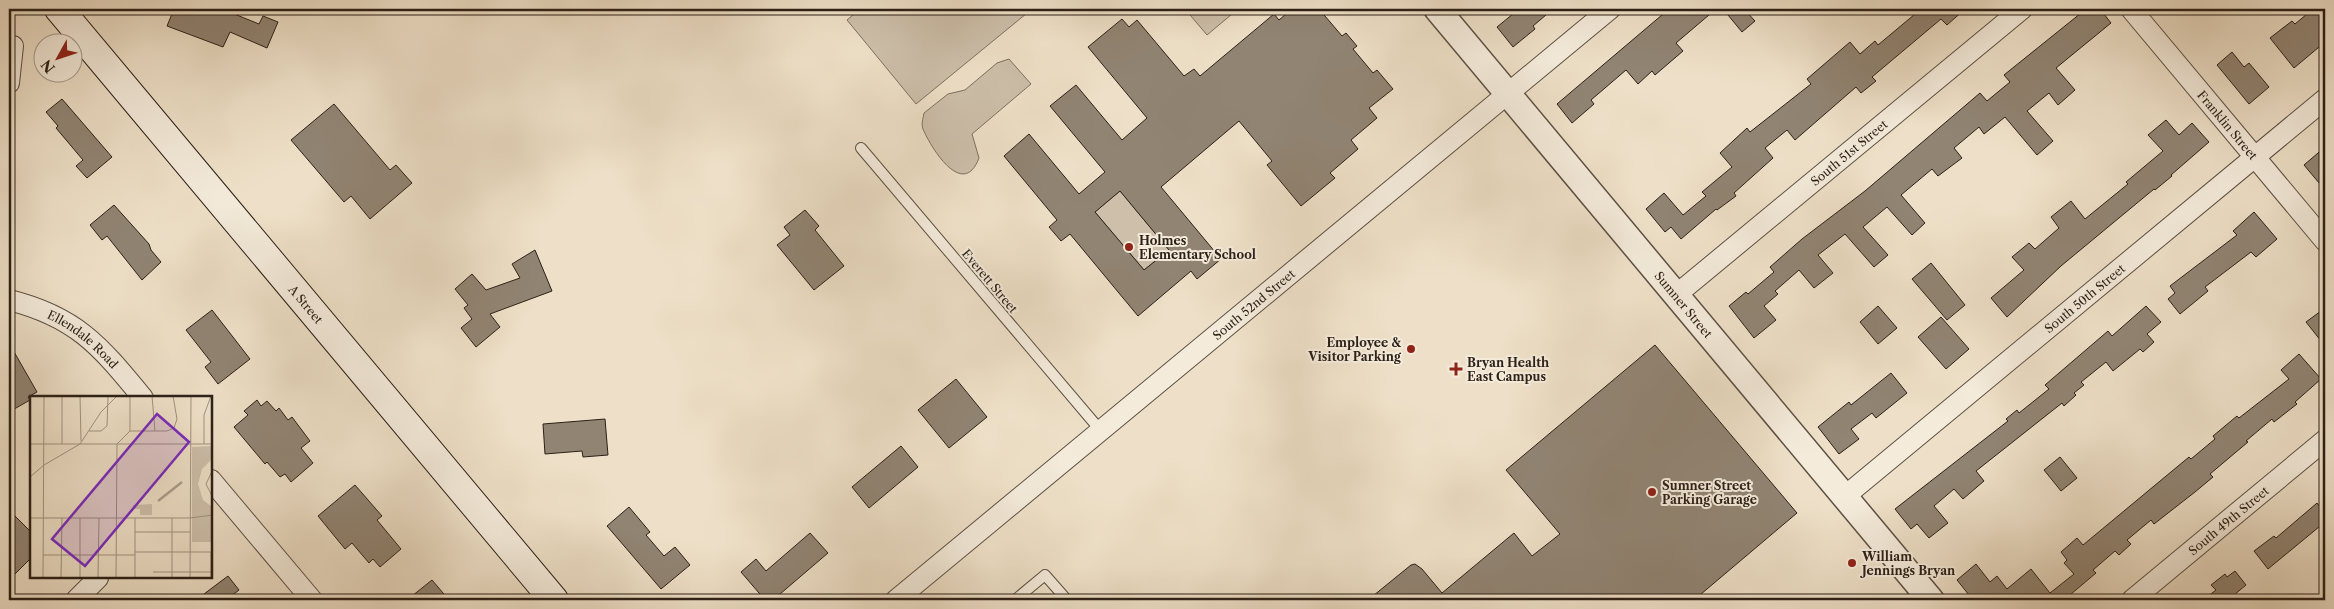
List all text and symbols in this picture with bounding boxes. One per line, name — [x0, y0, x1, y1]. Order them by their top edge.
north arrow — [32, 32, 82, 82]
text: N — [37, 56, 59, 77]
street label: Franklin Street — [2195, 87, 2262, 163]
street label: South 51st Street — [1807, 116, 1891, 188]
place label: Holmes Elementary School — [1139, 233, 1256, 262]
marker: Holmes Elementary School — [1123, 241, 1135, 253]
street label: Everett Street — [959, 246, 1021, 316]
street label: South 50th Street — [2041, 260, 2128, 336]
street label: South 52nd Street — [1209, 265, 1298, 343]
street label: Sumner Street — [1652, 268, 1716, 341]
street label: A Street — [285, 281, 327, 327]
street label: Ellendale Road — [45, 306, 122, 372]
place label: Employee & Visitor Parking — [1307, 335, 1402, 364]
marker: Employee & Visitor Parking — [1405, 343, 1417, 355]
place label: Bryan Health East Campus — [1467, 355, 1550, 384]
marker: Bryan Health East Campus — [1449, 362, 1463, 376]
inset map — [30, 396, 212, 579]
place label: Sumner Street Parking Garage — [1662, 478, 1757, 507]
street label: South 49th Street — [2185, 482, 2272, 558]
marker: Sumner Street Parking Garage — [1646, 486, 1658, 498]
place label: William Jennings Bryan — [1860, 549, 1956, 578]
marker: William Jennings Bryan — [1846, 557, 1858, 569]

